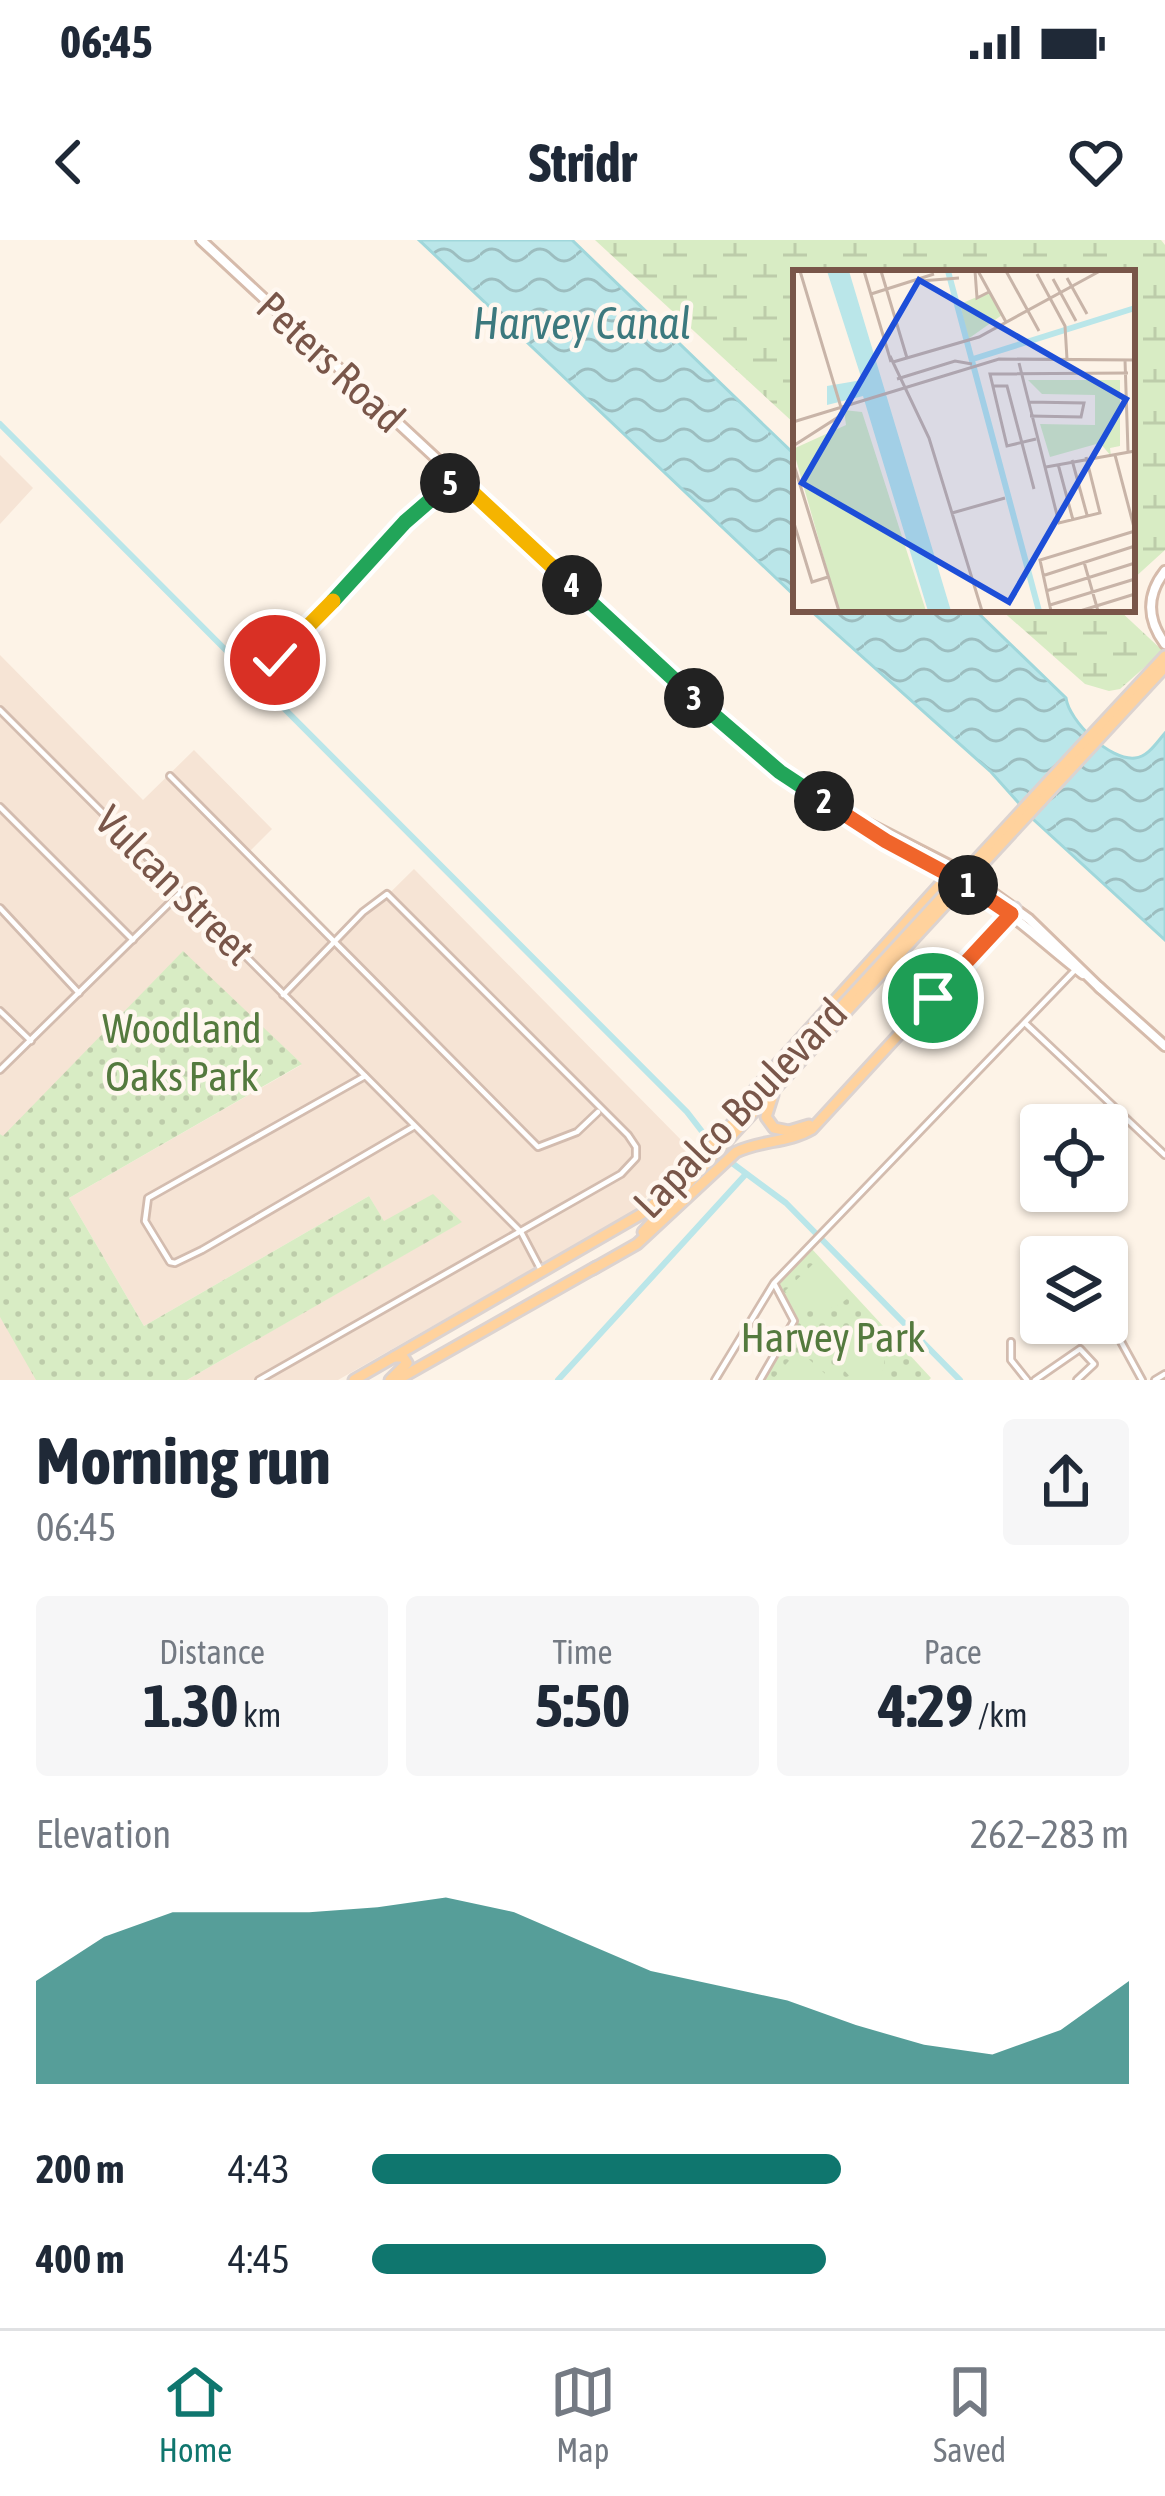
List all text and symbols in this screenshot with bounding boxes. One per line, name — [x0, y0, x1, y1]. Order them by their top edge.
text: 06:45 — [60, 16, 153, 68]
icon: back — [36, 129, 102, 195]
icon: heart — [1063, 129, 1129, 195]
text: Stridr — [528, 132, 637, 193]
inset map — [793, 270, 1135, 612]
street label: Peters Road — [248, 282, 414, 442]
water label: Harvey Canal — [473, 297, 691, 349]
pin: 5 — [420, 453, 480, 513]
text: 5 — [442, 464, 458, 502]
pin: 4 — [542, 555, 602, 615]
text: 4 — [564, 566, 580, 604]
pin — [224, 609, 326, 711]
icon: check — [242, 627, 308, 693]
pin: 3 — [664, 668, 724, 728]
text: 3 — [686, 679, 702, 717]
pin: 2 — [794, 771, 854, 831]
text: 2 — [816, 782, 832, 820]
street label: Vulcan Street — [86, 796, 264, 974]
pin: 1 — [938, 855, 998, 915]
text: 1 — [960, 866, 976, 904]
pin — [882, 947, 984, 1049]
icon: arrive — [900, 965, 966, 1031]
street label: Lapalco Boulevard — [624, 989, 856, 1227]
park label: Woodland Oaks Park — [102, 1004, 262, 1100]
map controls — [1020, 1104, 1128, 1344]
button: locate — [1020, 1104, 1128, 1212]
button: layers — [1020, 1236, 1128, 1344]
park label: Harvey Park — [740, 1313, 926, 1361]
button: share — [1003, 1419, 1129, 1545]
text: Morning run — [36, 1422, 331, 1498]
text: 06:45 — [36, 1505, 116, 1549]
text: Distance — [159, 1633, 265, 1671]
text: Time — [552, 1633, 613, 1671]
text: Pace — [924, 1633, 982, 1671]
text: 1.30 — [143, 1671, 238, 1740]
text: 5:50 — [535, 1671, 630, 1740]
text: 4:29 — [878, 1671, 973, 1740]
text: km — [238, 1696, 281, 1734]
text: /km — [973, 1696, 1027, 1734]
text: Elevation — [36, 1812, 171, 1856]
text: 262–283 m — [970, 1812, 1129, 1856]
text: 200 m — [36, 2147, 124, 2191]
text: 4:43 — [228, 2147, 290, 2191]
text: 400 m — [36, 2237, 124, 2281]
text: 4:45 — [228, 2237, 290, 2281]
tab: Home — [159, 2359, 232, 2469]
tab: Map — [550, 2359, 616, 2469]
tab: Saved — [933, 2359, 1006, 2469]

